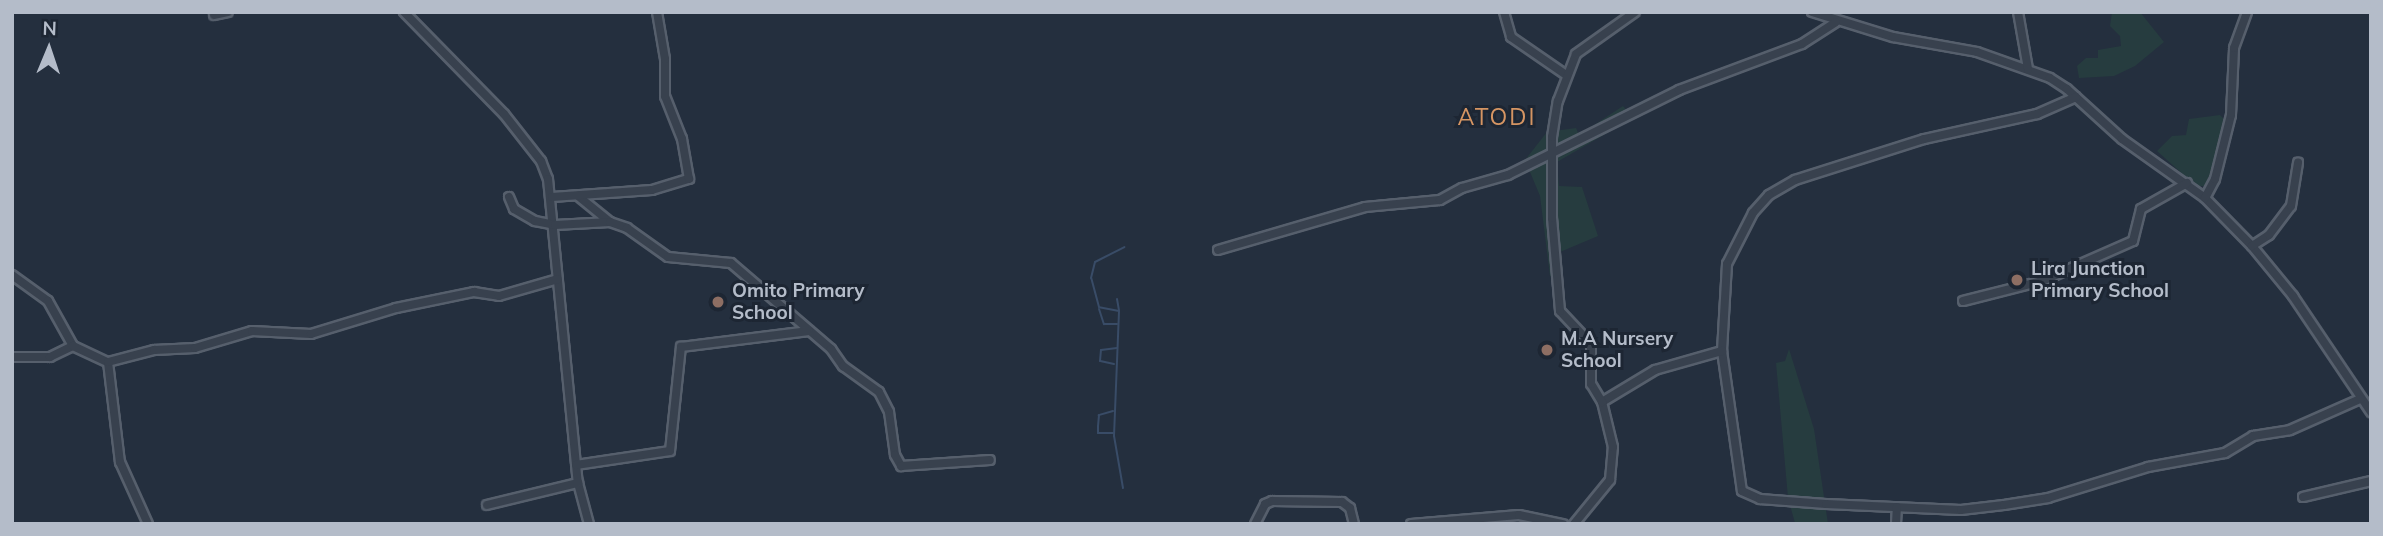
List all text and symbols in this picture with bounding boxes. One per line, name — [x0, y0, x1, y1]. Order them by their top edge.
north arrow — [14, 14, 84, 84]
text: N — [42, 16, 57, 40]
district label: ATODI — [1458, 103, 1536, 131]
place label: Lira Junction Primary School — [2031, 258, 2169, 302]
marker: Lira Junction Primary School — [2009, 272, 2025, 288]
place label: Omito Primary School — [732, 280, 865, 324]
marker: Omito Primary School — [710, 294, 726, 310]
place label: M.A Nursery School — [1561, 328, 1673, 372]
marker: M.A Nursery School — [1539, 342, 1555, 358]

